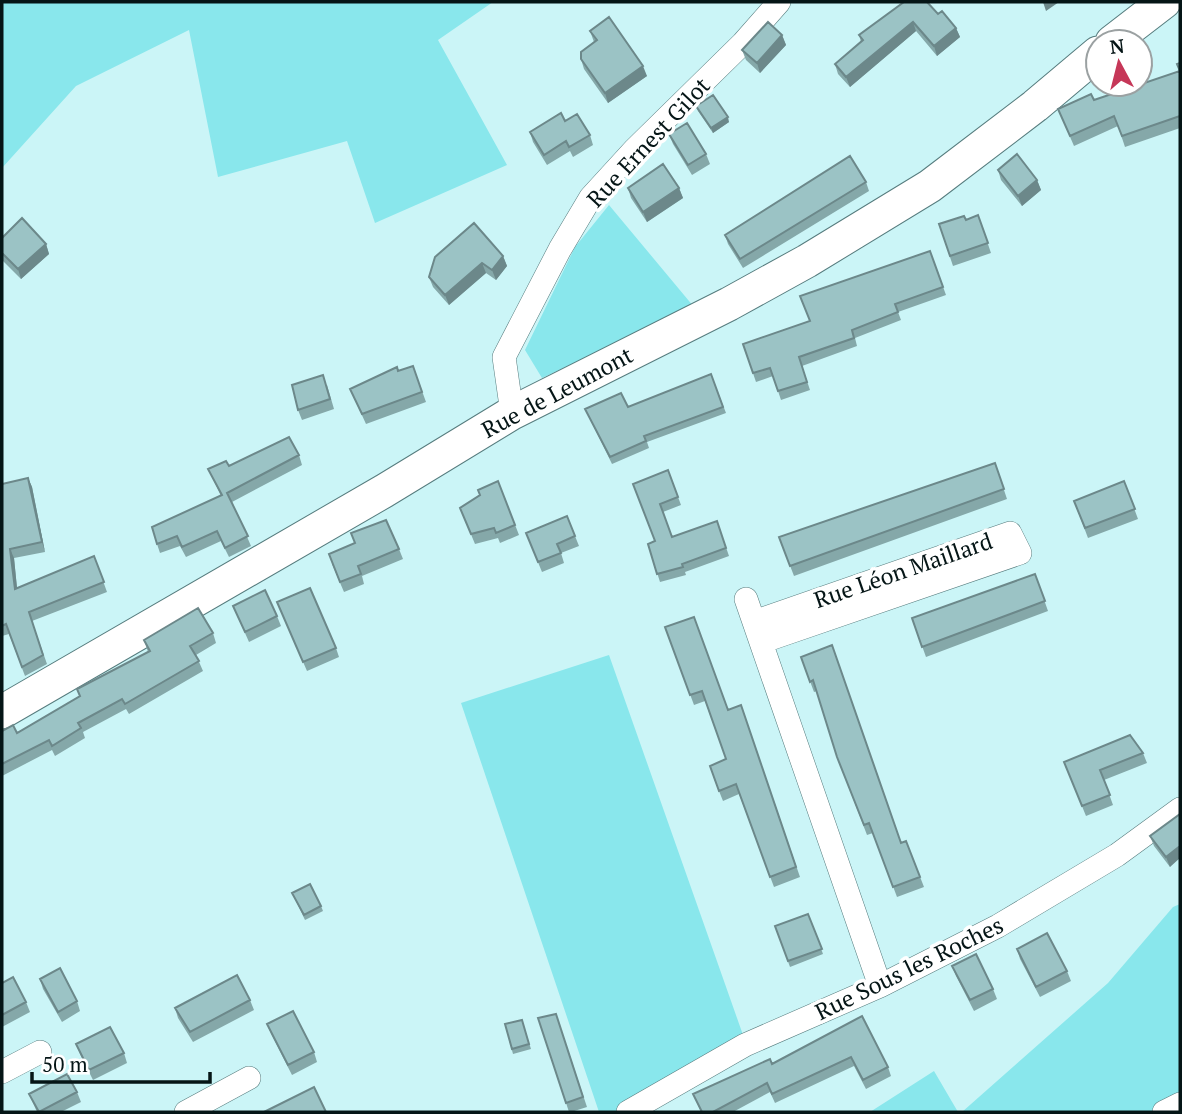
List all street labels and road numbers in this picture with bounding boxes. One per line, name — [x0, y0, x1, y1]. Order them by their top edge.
street label: Rue Ernest Gilot — [580, 70, 717, 214]
street label: Rue de Leumont — [476, 339, 638, 445]
street label: Rue Léon Maillard — [810, 525, 997, 615]
street label: Rue Sous les Roches — [810, 909, 1008, 1027]

